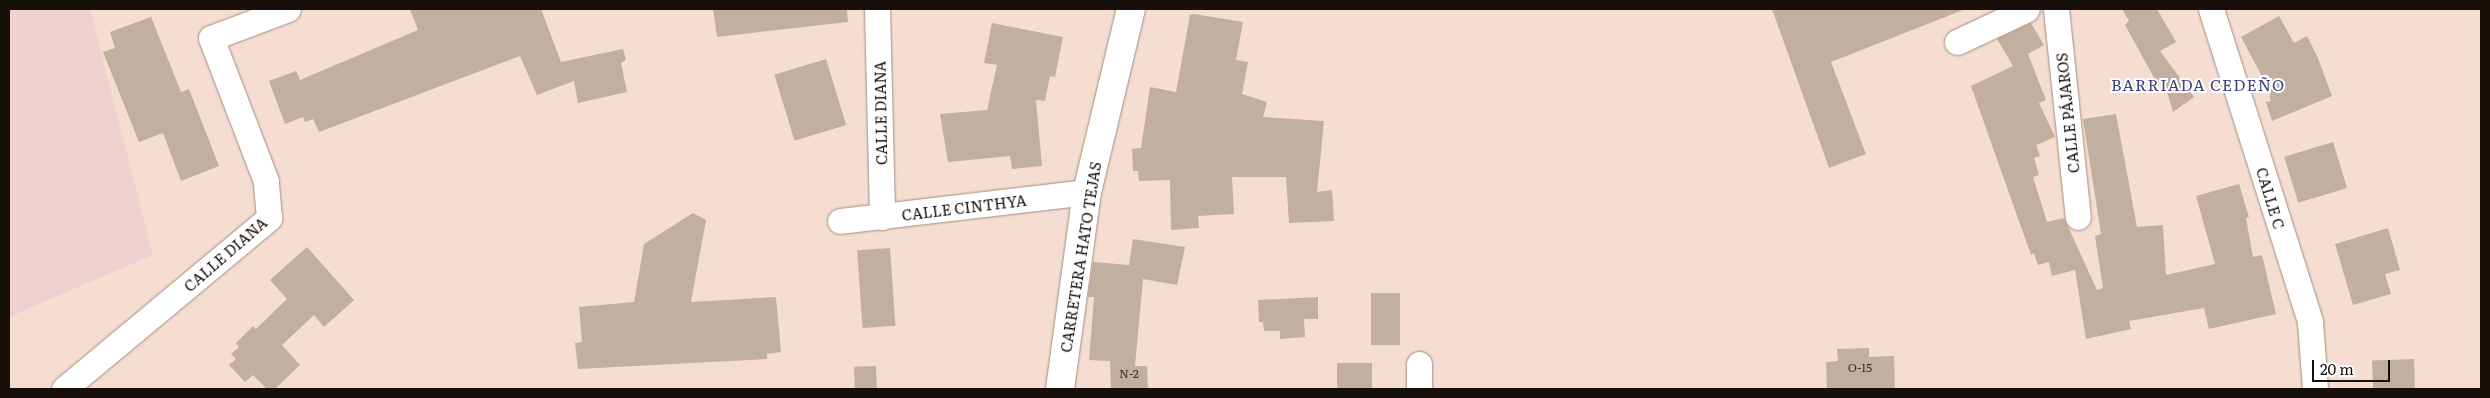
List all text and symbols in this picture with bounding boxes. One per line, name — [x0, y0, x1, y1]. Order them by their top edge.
street label: CALLE PÁJAROS — [2052, 52, 2082, 174]
street label: CALLE DIANA — [870, 61, 890, 165]
district label: BARRIADA CEDEÑO — [2109, 74, 2287, 94]
street label: CARRETERA HATO TEJAS — [1056, 160, 1104, 354]
street label: CALLE C — [2253, 165, 2289, 231]
street label: CALLE CINTHYA — [900, 190, 1028, 224]
street label: CALLE DIANA — [180, 213, 270, 295]
scale bar — [2315, 350, 2392, 382]
text: 20 m — [2320, 357, 2354, 380]
house number: O-15 — [1848, 361, 1872, 375]
house number: N-2 — [1119, 367, 1139, 381]

